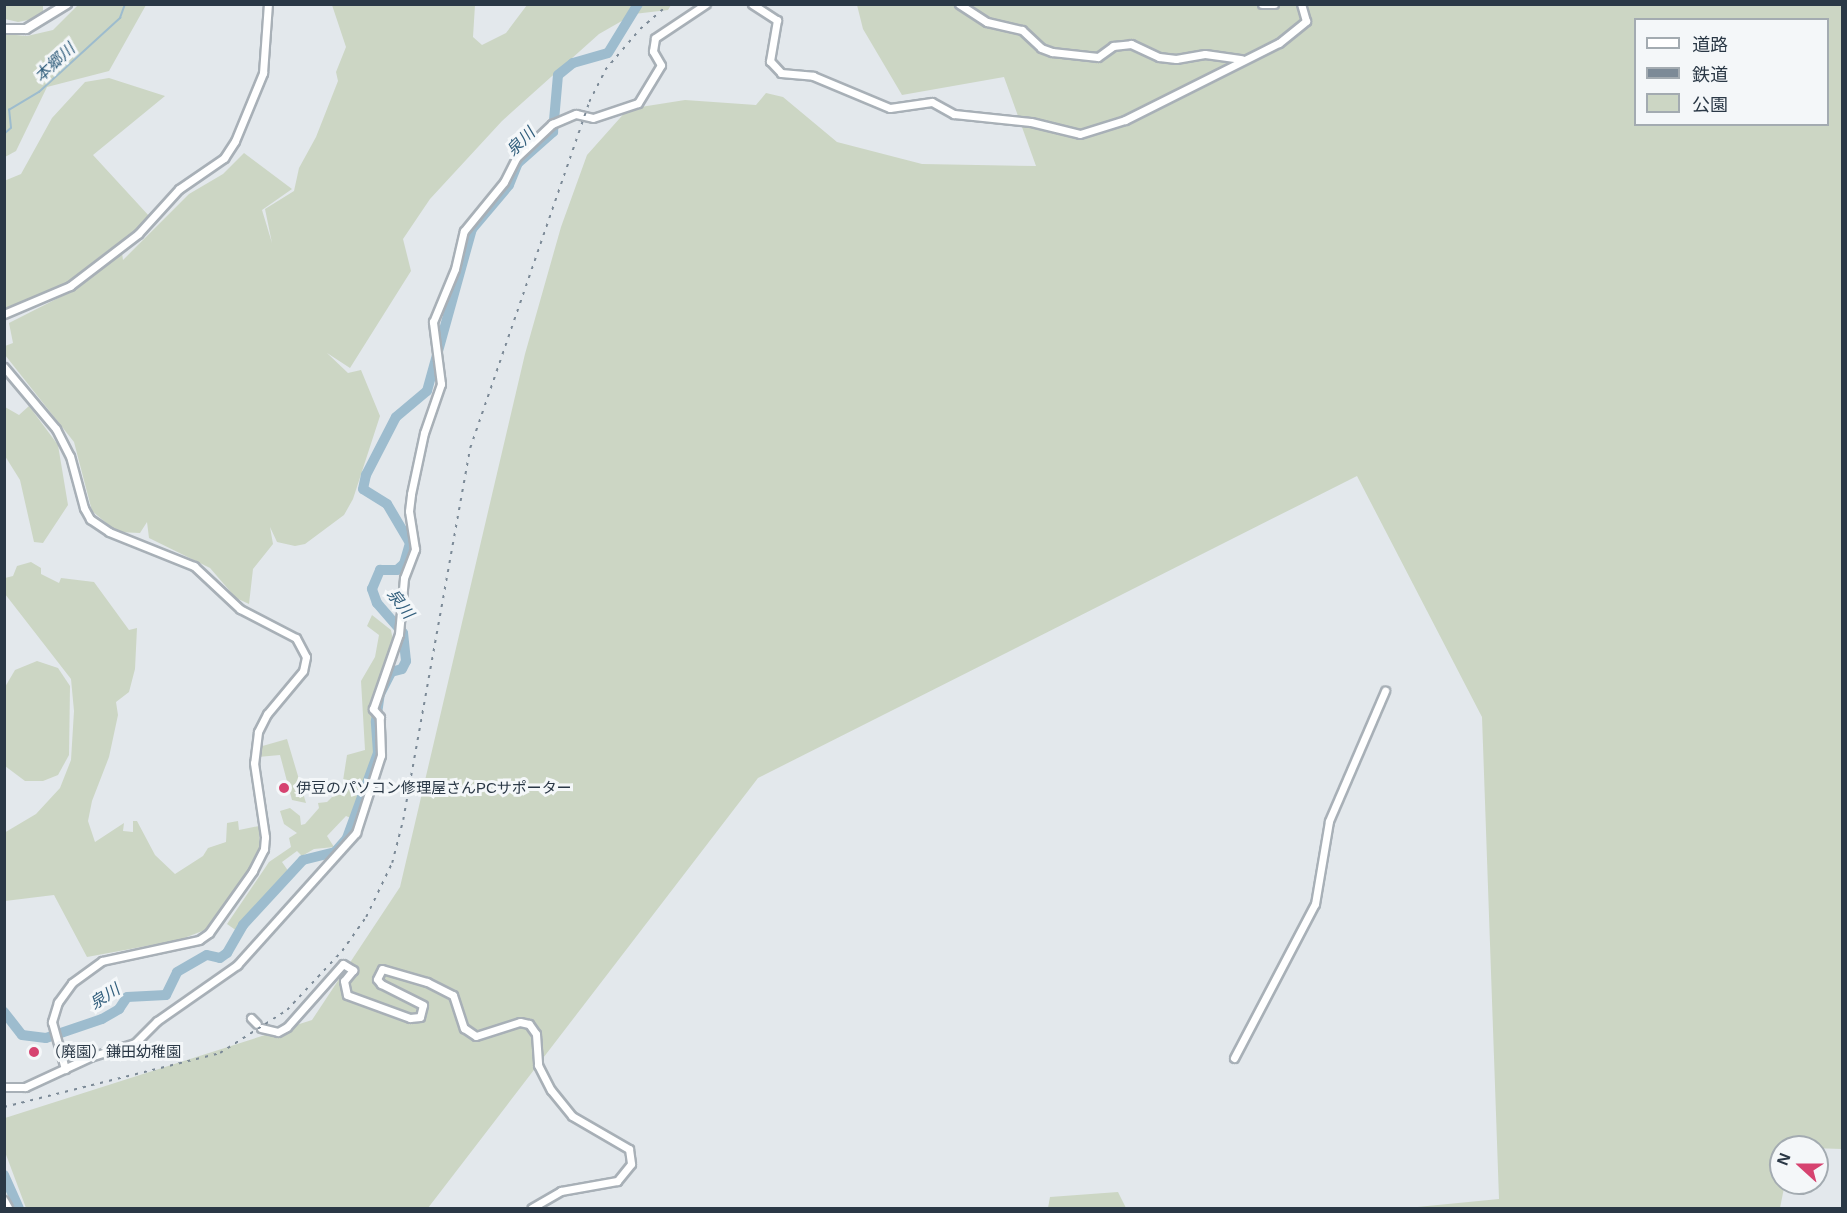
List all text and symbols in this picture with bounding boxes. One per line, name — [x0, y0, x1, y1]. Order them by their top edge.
legend — [1634, 18, 1829, 126]
text: 道路 — [1692, 35, 1728, 55]
water label: 本郷川 — [31, 40, 79, 86]
text: 鉄道 — [1692, 65, 1728, 85]
text: 公園 — [1692, 95, 1728, 115]
water label: 泉川 — [503, 124, 539, 160]
water label: 泉川 — [383, 585, 417, 623]
place label: 伊豆のパソコン修理屋さんPCサポーター — [296, 779, 572, 797]
marker: 伊豆のパソコン修理屋さんPCサポーター — [277, 781, 291, 795]
water label: 泉川 — [86, 980, 124, 1014]
place label: （廃園）鎌田幼稚園 — [46, 1043, 181, 1061]
marker: （廃園）鎌田幼稚園 — [27, 1045, 41, 1059]
north arrow — [1769, 1135, 1829, 1195]
text: N — [1774, 1151, 1794, 1168]

